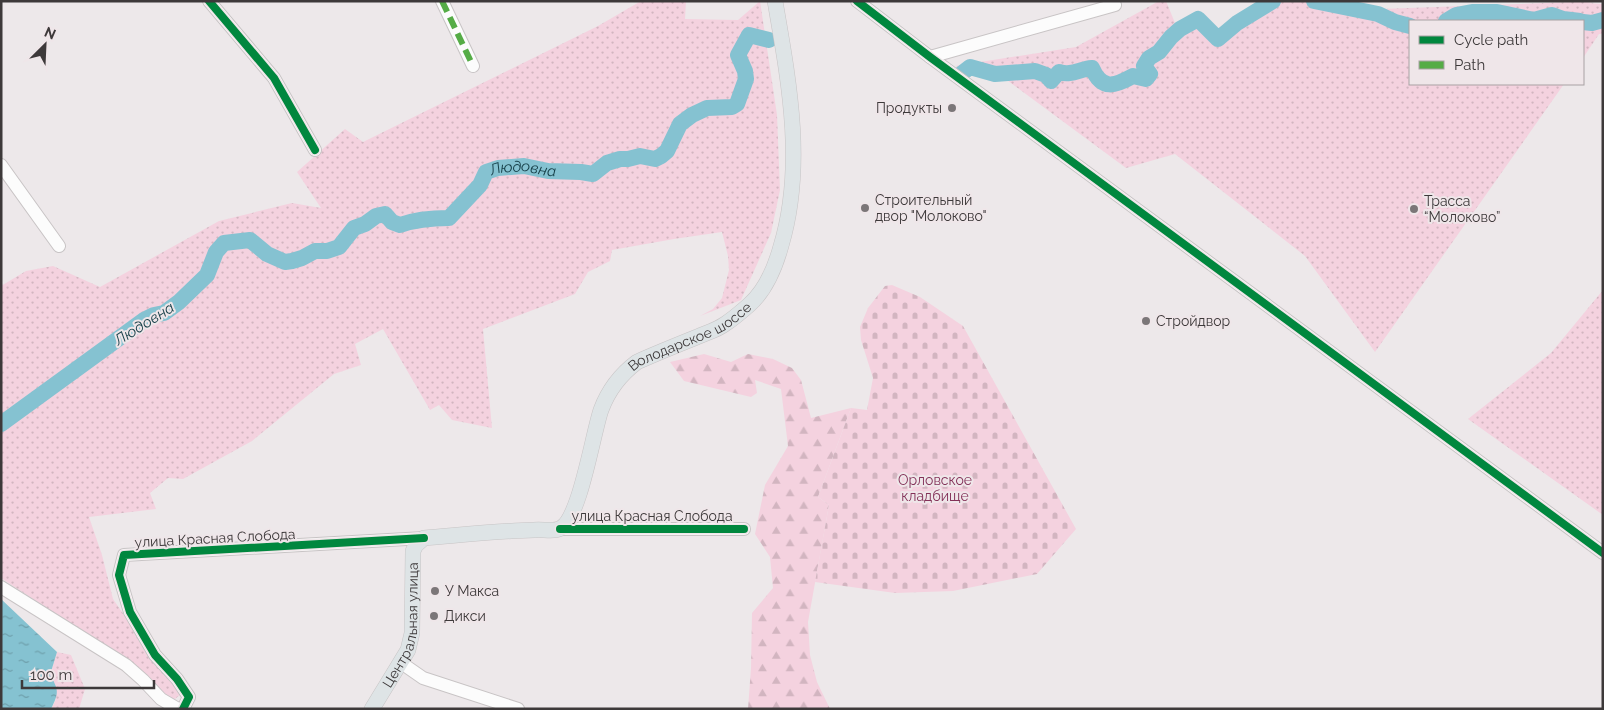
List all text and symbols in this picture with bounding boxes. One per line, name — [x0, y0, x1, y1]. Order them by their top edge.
north arrow — [20, 20, 70, 70]
legend — [1409, 20, 1584, 85]
text: N — [42, 24, 58, 43]
text: Cycle path — [1454, 31, 1528, 49]
text: Path — [1454, 56, 1485, 74]
place label: Продукты — [876, 100, 942, 116]
marker: Продукты — [946, 102, 958, 114]
water label: Людовна — [486, 157, 556, 180]
place label: Строительный двор "Молоково" — [875, 192, 987, 224]
place label: Трасса “Молоково” — [1424, 193, 1500, 225]
marker: Строительный двор "Молоково" — [859, 202, 871, 214]
marker: Трасса “Молоково” — [1408, 203, 1420, 215]
water label: Людовна — [110, 298, 177, 350]
street label: Володарское шоссе — [625, 299, 754, 374]
place label: Стройдвор — [1156, 313, 1231, 329]
marker: Стройдвор — [1140, 315, 1152, 327]
park label: Орловское кладбище — [898, 472, 972, 504]
street label: улица Красная Слобода — [571, 508, 733, 524]
street label: улица Красная Слобода — [134, 526, 296, 550]
street label: Центральная улица — [379, 562, 421, 690]
place label: У Макса — [445, 583, 499, 599]
marker: У Макса — [429, 585, 441, 597]
place label: Дикси — [444, 608, 486, 624]
marker: Дикси — [428, 610, 440, 622]
scale bar — [22, 658, 155, 690]
text: 100 m — [30, 666, 72, 684]

